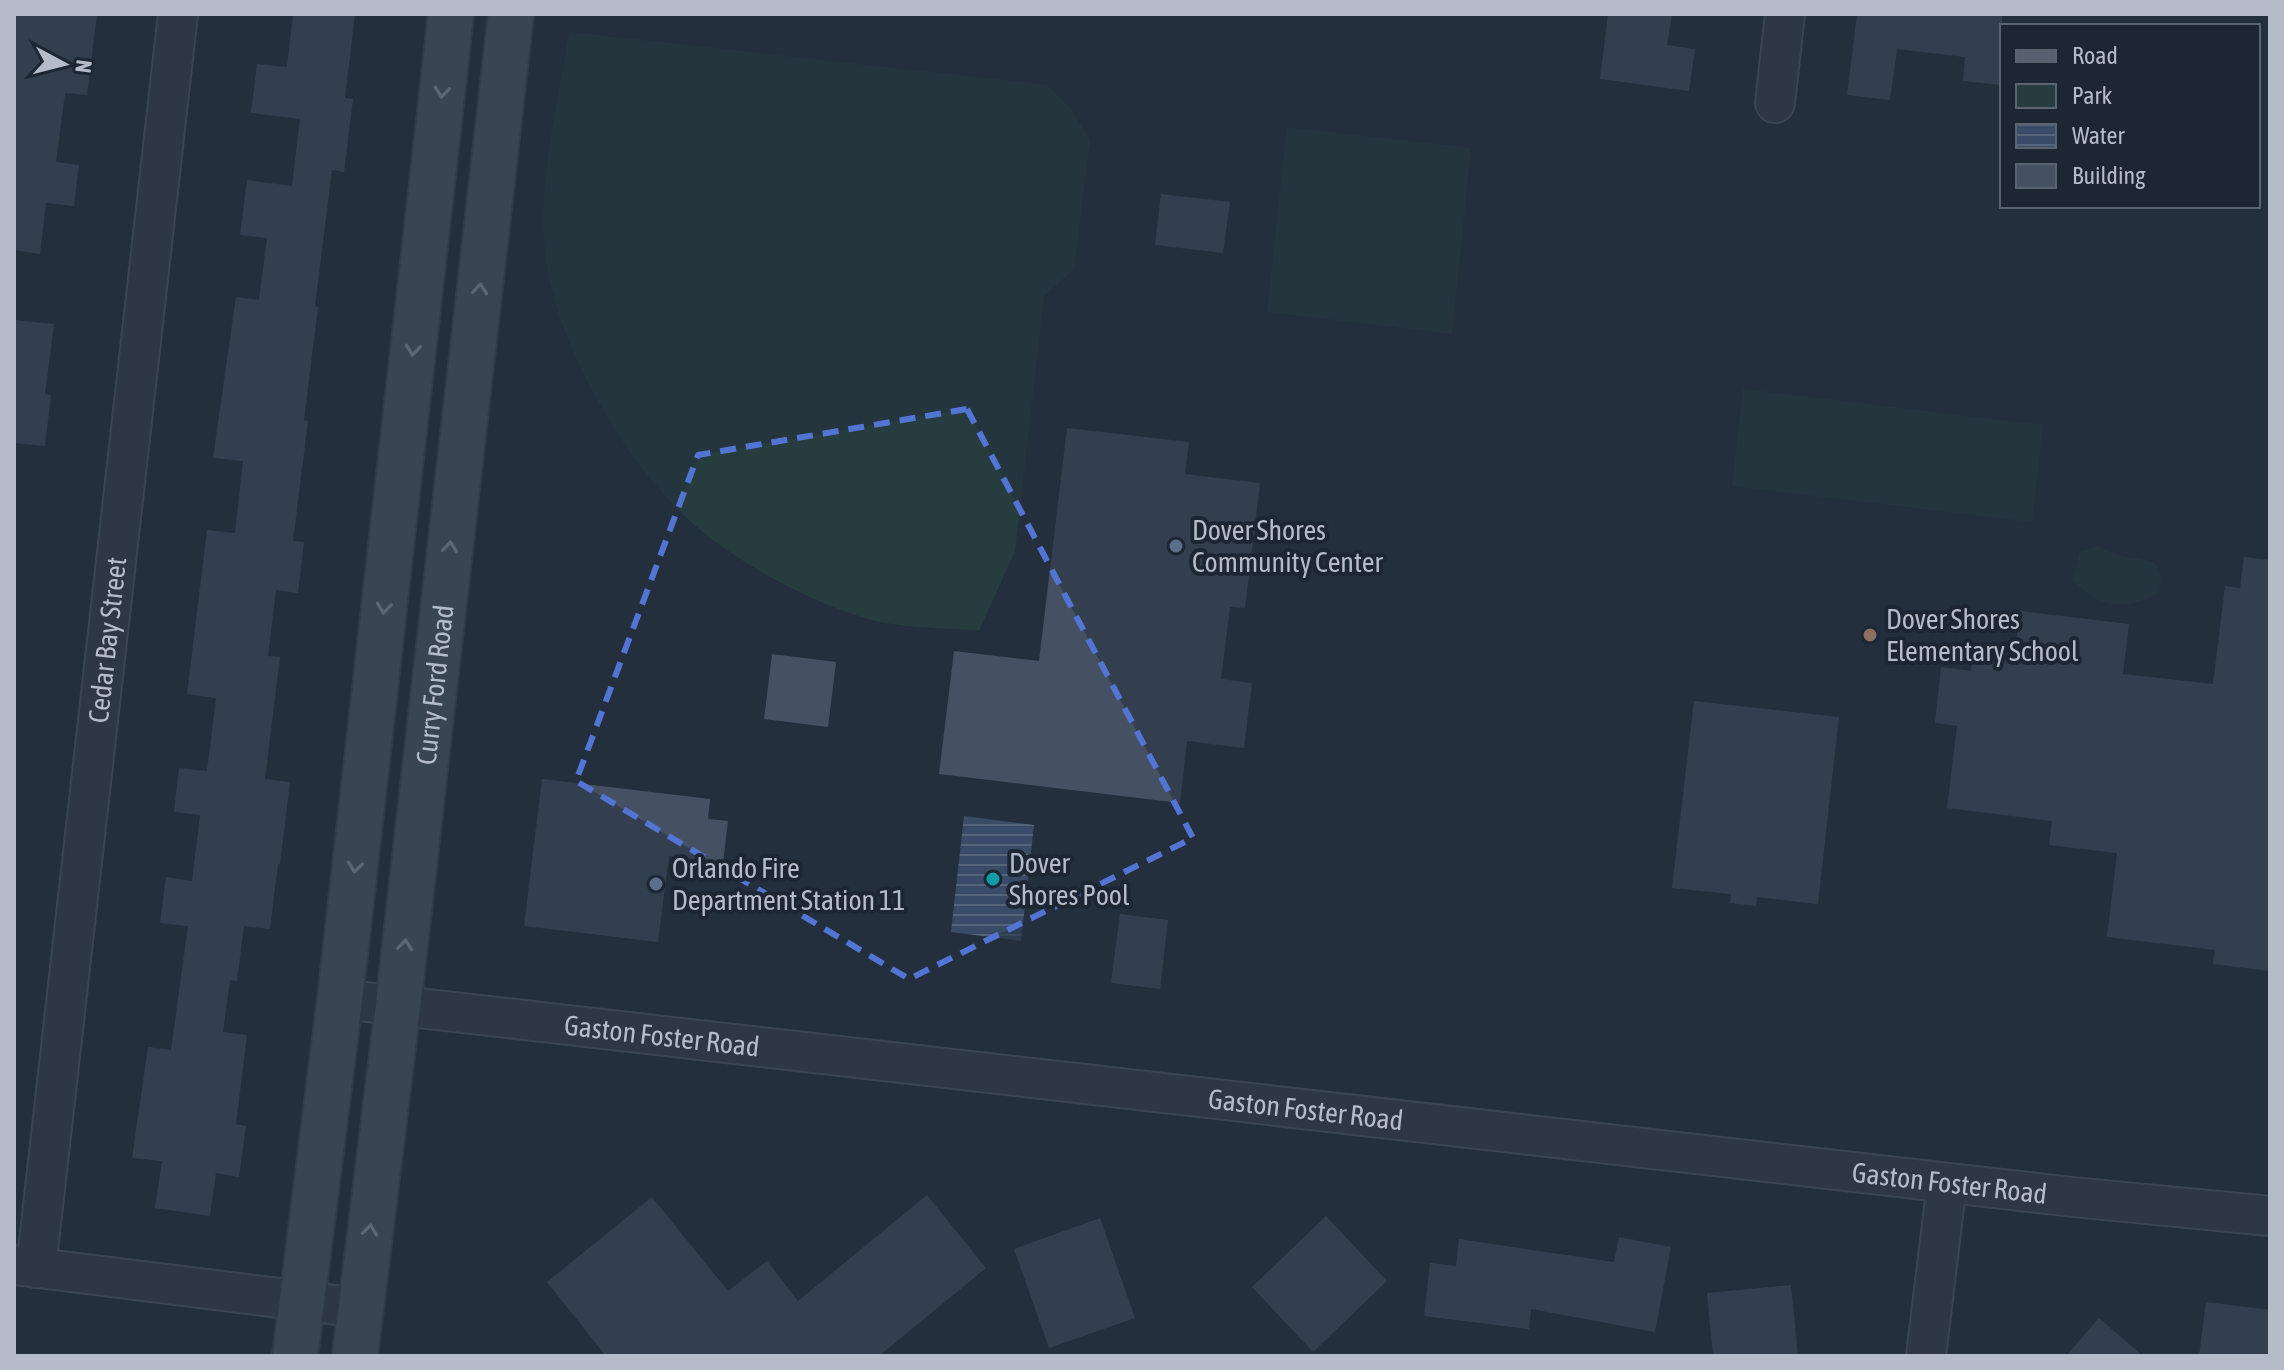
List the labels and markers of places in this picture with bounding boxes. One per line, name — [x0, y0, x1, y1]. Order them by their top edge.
place label: Dover Shores Community Center — [1192, 514, 1383, 578]
marker: Dover Shores Community Center — [1167, 537, 1185, 555]
place label: Dover Shores Elementary School — [1886, 603, 2079, 667]
marker: Dover Shores Elementary School — [1861, 626, 1879, 644]
place label: Dover Shores Pool — [1009, 847, 1130, 911]
place label: Orlando Fire Department Station 11 — [672, 852, 905, 916]
marker: Dover Shores Pool — [984, 870, 1002, 888]
marker: Orlando Fire Department Station 11 — [647, 875, 665, 893]

